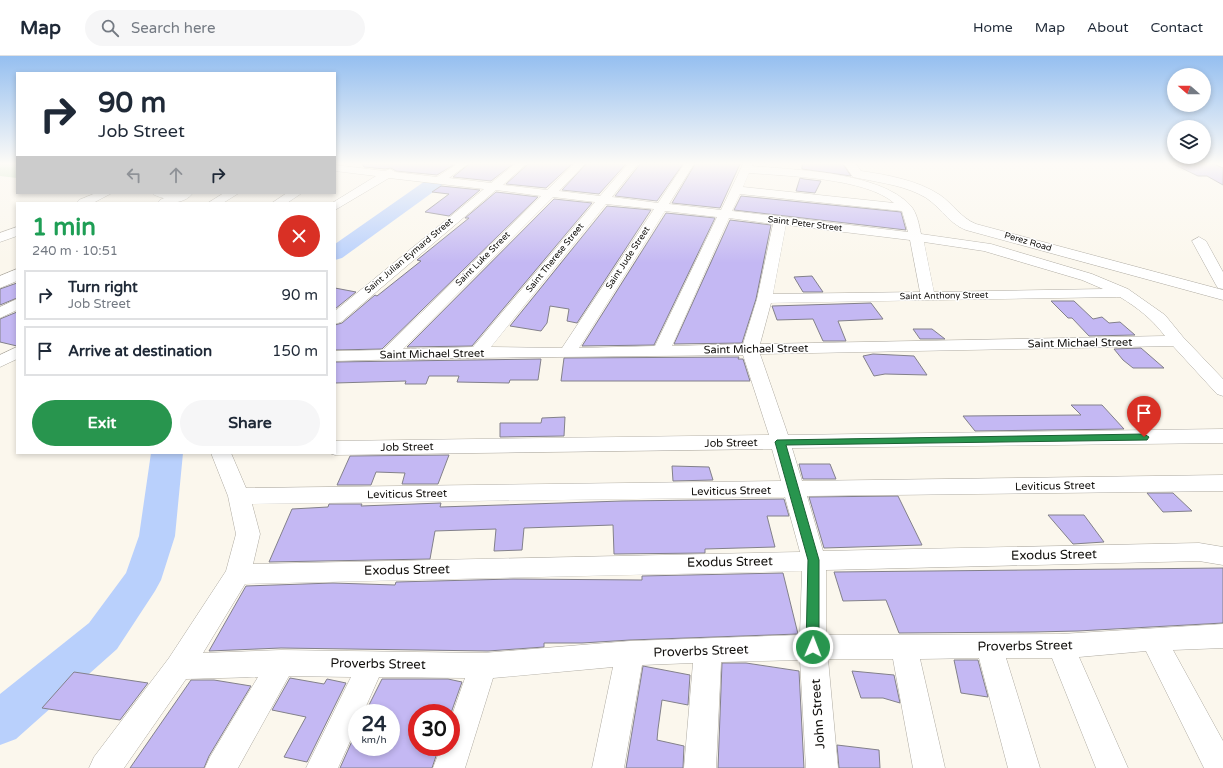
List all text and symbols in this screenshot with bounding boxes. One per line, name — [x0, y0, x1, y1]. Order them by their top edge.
search box — [85, 10, 365, 46]
text: Map — [20, 17, 61, 39]
icon: search — [99, 17, 121, 39]
text: Search here — [131, 19, 215, 37]
text: Home — [973, 19, 1013, 36]
text: Map — [1035, 19, 1065, 36]
text: About — [1087, 19, 1129, 36]
text: Contact — [1151, 19, 1203, 36]
north arrow — [1167, 68, 1211, 112]
map controls — [1167, 68, 1211, 164]
text: 90 m — [98, 86, 166, 120]
icon: right — [32, 88, 84, 140]
text: Job Street — [98, 120, 185, 142]
button: layers — [1167, 120, 1211, 164]
icon: left — [123, 164, 145, 186]
icon: ahead — [165, 164, 187, 186]
icon: right — [207, 164, 229, 186]
text: 1 min — [32, 213, 96, 242]
street label: Saint Peter Street — [767, 214, 843, 234]
button: close — [278, 215, 320, 257]
street label: Saint Julian Eymard Street — [363, 215, 456, 296]
street label: Saint Therese Street — [524, 221, 587, 295]
street label: Saint Jude Street — [604, 224, 653, 291]
street label: Saint Luke Street — [453, 229, 513, 289]
street label: Perez Road — [1003, 230, 1053, 254]
text: 240 m · 10:51 — [32, 243, 118, 259]
text: Turn right — [68, 278, 138, 296]
icon: right — [34, 284, 56, 306]
text: 90 m — [281, 286, 318, 304]
street label: Saint Anthony Street — [900, 290, 989, 302]
text: Job Street — [68, 296, 131, 312]
street label: Saint Michael Street — [1028, 336, 1132, 350]
icon: arrive — [34, 340, 56, 362]
text: Arrive at destination — [68, 342, 212, 360]
text: 150 m — [272, 342, 318, 360]
street label: Saint Michael Street — [704, 342, 808, 356]
street label: Saint Michael Street — [380, 347, 484, 361]
pin — [1127, 396, 1161, 437]
button: Exit — [32, 400, 172, 446]
button: Share — [180, 400, 320, 446]
icon: arrive — [1133, 402, 1155, 424]
street label: Job Street — [704, 436, 758, 450]
street label: Job Street — [380, 440, 434, 454]
street label: Leviticus Street — [1015, 479, 1095, 493]
street label: Leviticus Street — [691, 484, 771, 498]
street label: Leviticus Street — [367, 487, 447, 501]
street label: Exodus Street — [1011, 546, 1097, 564]
street label: Exodus Street — [687, 553, 773, 571]
street label: Exodus Street — [364, 561, 450, 579]
position arrow — [792, 626, 834, 668]
street label: Proverbs Street — [977, 637, 1073, 655]
street label: Proverbs Street — [653, 641, 749, 661]
street label: Proverbs Street — [330, 655, 426, 673]
street label: John Street — [808, 678, 828, 750]
speed limit sign: 30 — [408, 704, 460, 756]
text: 24 — [361, 713, 387, 737]
text: km/h — [361, 734, 387, 746]

